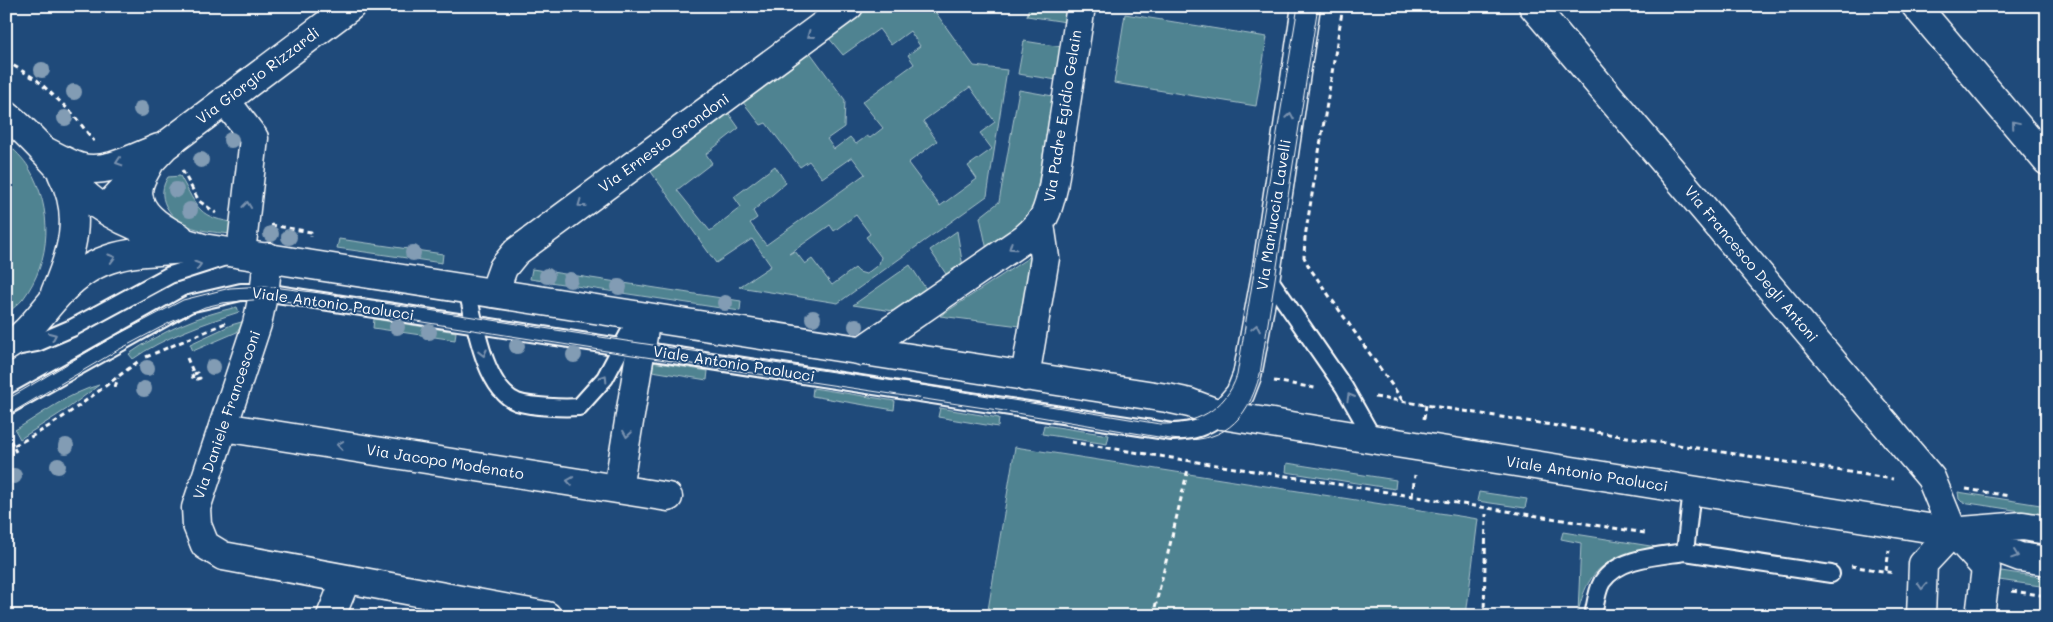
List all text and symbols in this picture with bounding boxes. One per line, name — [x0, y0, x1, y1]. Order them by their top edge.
street label: Via Giorgio Rizzardi — [192, 22, 323, 128]
street label: Via Padre Egidio Gelain — [1039, 28, 1086, 203]
one-way arrow — [806, 29, 816, 38]
street label: Via Ernesto Grondoni — [594, 88, 733, 196]
one-way arrow — [1284, 112, 1294, 120]
one-way arrow — [2012, 120, 2021, 129]
street label: Via Mariuccia Lavelli — [1251, 138, 1295, 292]
one-way arrow — [115, 157, 124, 167]
street label: Via Francesco Degli Antoni — [1680, 181, 1823, 346]
one-way arrow — [577, 198, 587, 207]
one-way arrow — [241, 201, 252, 209]
one-way arrow — [1009, 241, 1018, 250]
one-way arrow — [107, 253, 116, 263]
one-way arrow — [194, 260, 202, 270]
street label: Viale Antonio Paolucci — [251, 282, 416, 324]
one-way arrow — [1250, 324, 1260, 333]
street label: Via Daniele Francesconi — [188, 327, 264, 502]
one-way arrow — [48, 332, 57, 342]
street label: Viale Antonio Paolucci — [652, 340, 817, 386]
one-way arrow — [477, 349, 488, 358]
one-way arrow — [598, 374, 608, 383]
one-way arrow — [1346, 394, 1356, 403]
one-way arrow — [623, 430, 633, 439]
street label: Via Jacopo Modenato — [365, 439, 526, 483]
one-way arrow — [336, 440, 344, 451]
street label: Viale Antonio Paolucci — [1505, 450, 1670, 496]
one-way arrow — [566, 477, 574, 487]
one-way arrow — [2010, 549, 2019, 559]
one-way arrow — [1917, 582, 1928, 590]

